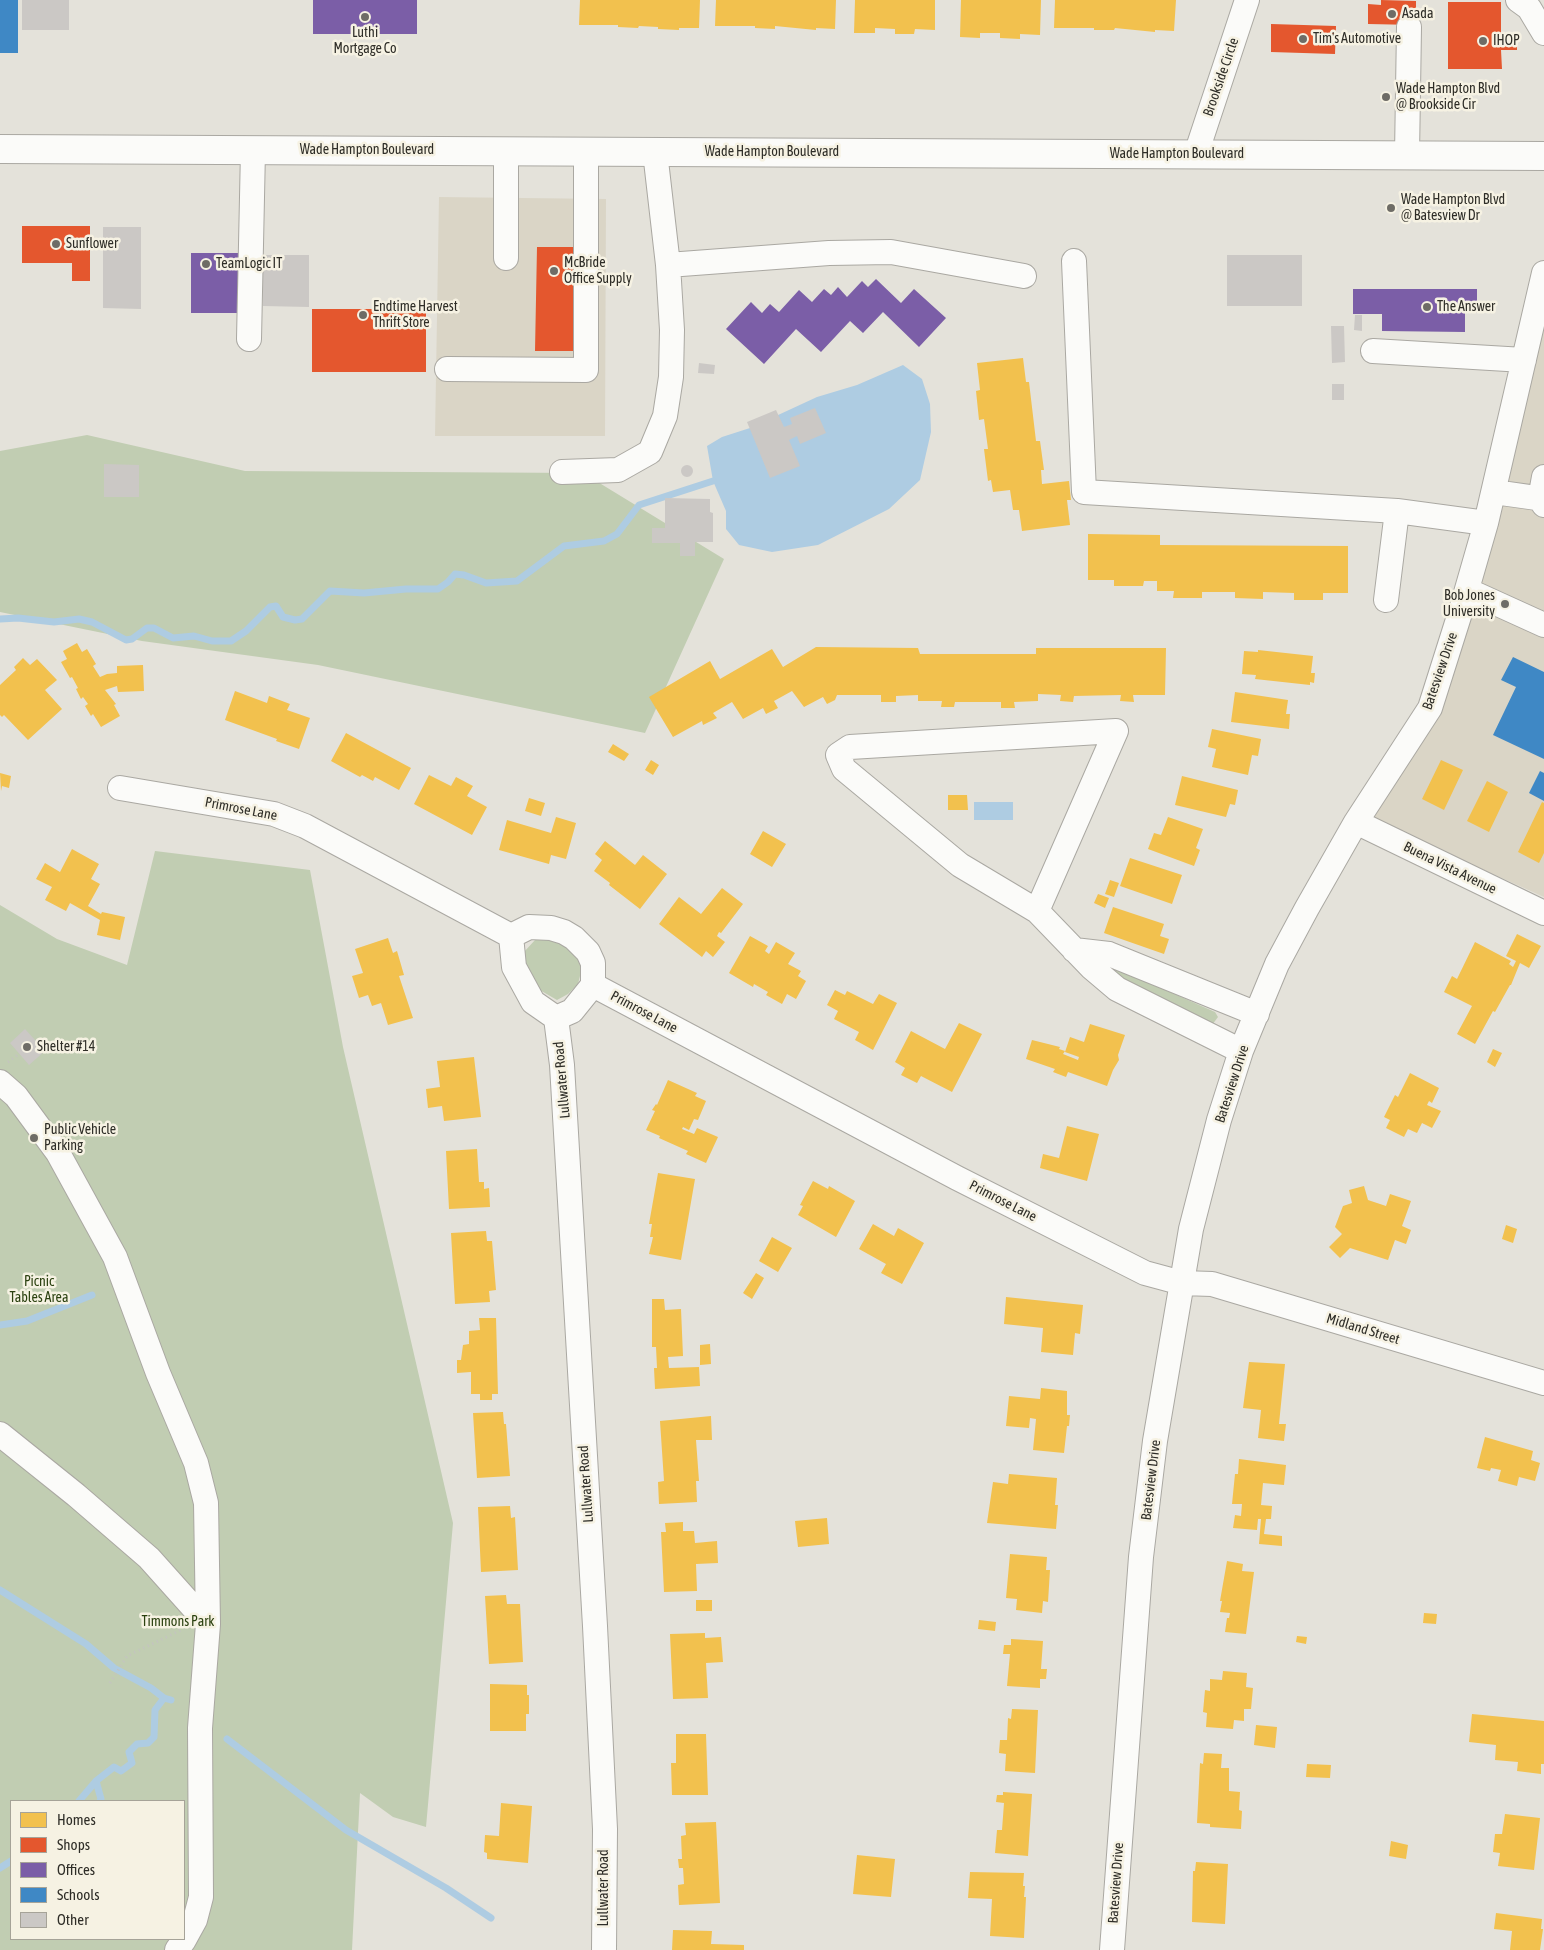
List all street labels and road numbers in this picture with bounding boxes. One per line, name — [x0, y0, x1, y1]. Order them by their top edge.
street label: Brookside Circle — [1200, 36, 1242, 118]
street label: Wade Hampton Boulevard — [300, 142, 434, 158]
street label: Wade Hampton Boulevard — [705, 144, 839, 160]
street label: Wade Hampton Boulevard — [1110, 146, 1244, 162]
street label: Batesview Drive — [1419, 630, 1461, 712]
street label: Primrose Lane — [203, 794, 279, 824]
street label: Buena Vista Avenue — [1401, 838, 1499, 898]
street label: Primrose Lane — [608, 987, 680, 1037]
street label: Lullwater Road — [550, 1041, 574, 1119]
street label: Batesview Drive — [1211, 1043, 1253, 1125]
street label: Primrose Lane — [967, 1177, 1039, 1225]
street label: Midland Street — [1324, 1310, 1402, 1348]
street label: Batesview Drive — [1138, 1439, 1164, 1521]
street label: Lullwater Road — [575, 1445, 597, 1523]
street label: Batesview Drive — [1105, 1842, 1127, 1924]
street label: Lullwater Road — [596, 1849, 612, 1927]

